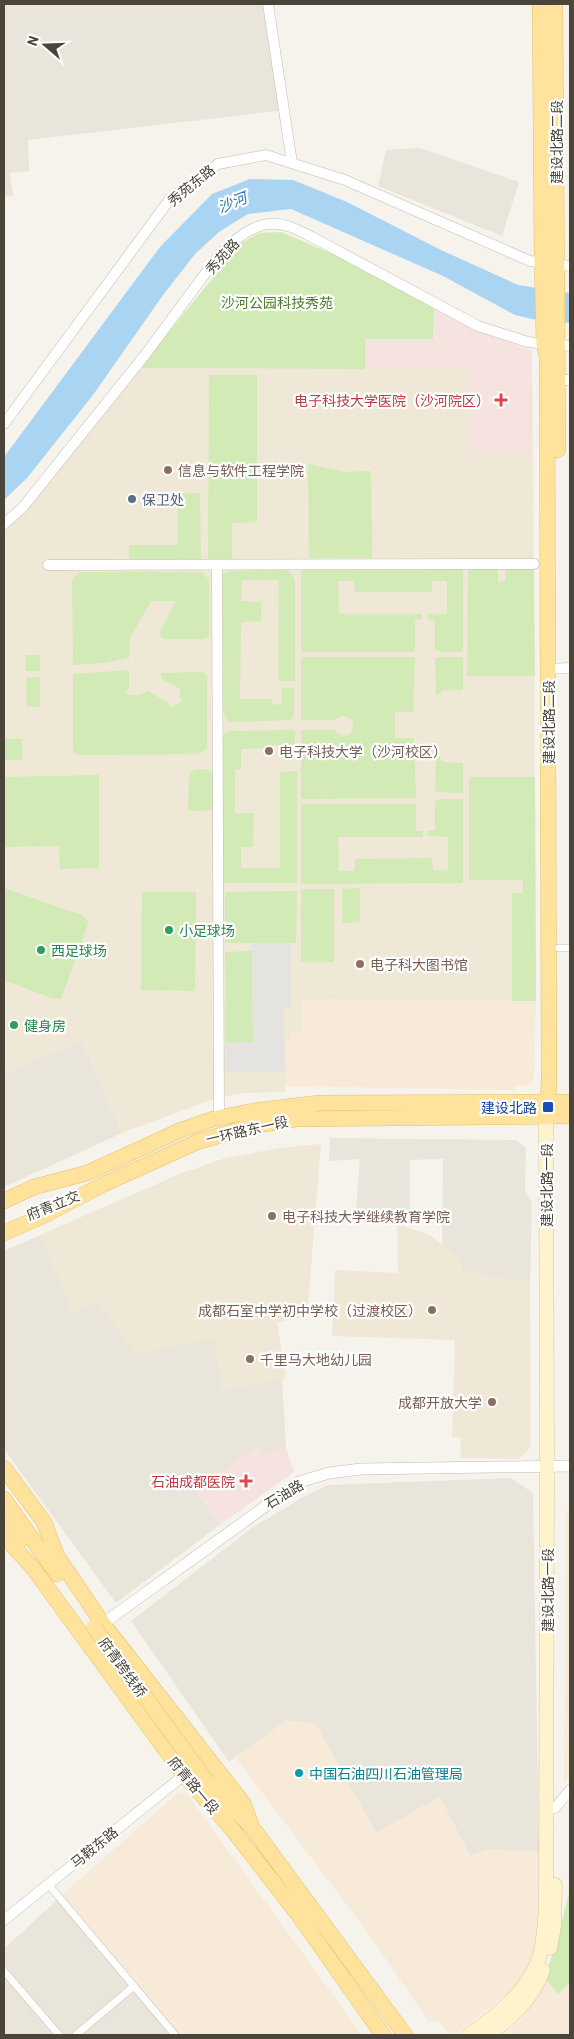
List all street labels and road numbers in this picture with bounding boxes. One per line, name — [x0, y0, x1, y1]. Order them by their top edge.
street label: 建设北路二段 — [548, 100, 565, 184]
street label: 秀苑东路 — [164, 161, 218, 209]
street label: 秀苑路 — [202, 235, 242, 277]
street label: 建设北路二段 — [540, 680, 557, 764]
street label: 一环路东一段 — [204, 1112, 290, 1148]
street label: 建设北路一段 — [538, 1143, 555, 1227]
street label: 府青立交 — [24, 1187, 82, 1223]
street label: 石油路 — [262, 1476, 306, 1512]
street label: 建设北路一段 — [539, 1548, 556, 1632]
street label: 府青跨线桥 — [96, 1634, 150, 1700]
street label: 府青路一段 — [165, 1753, 223, 1817]
street label: 马鞍东路 — [67, 1823, 121, 1871]

